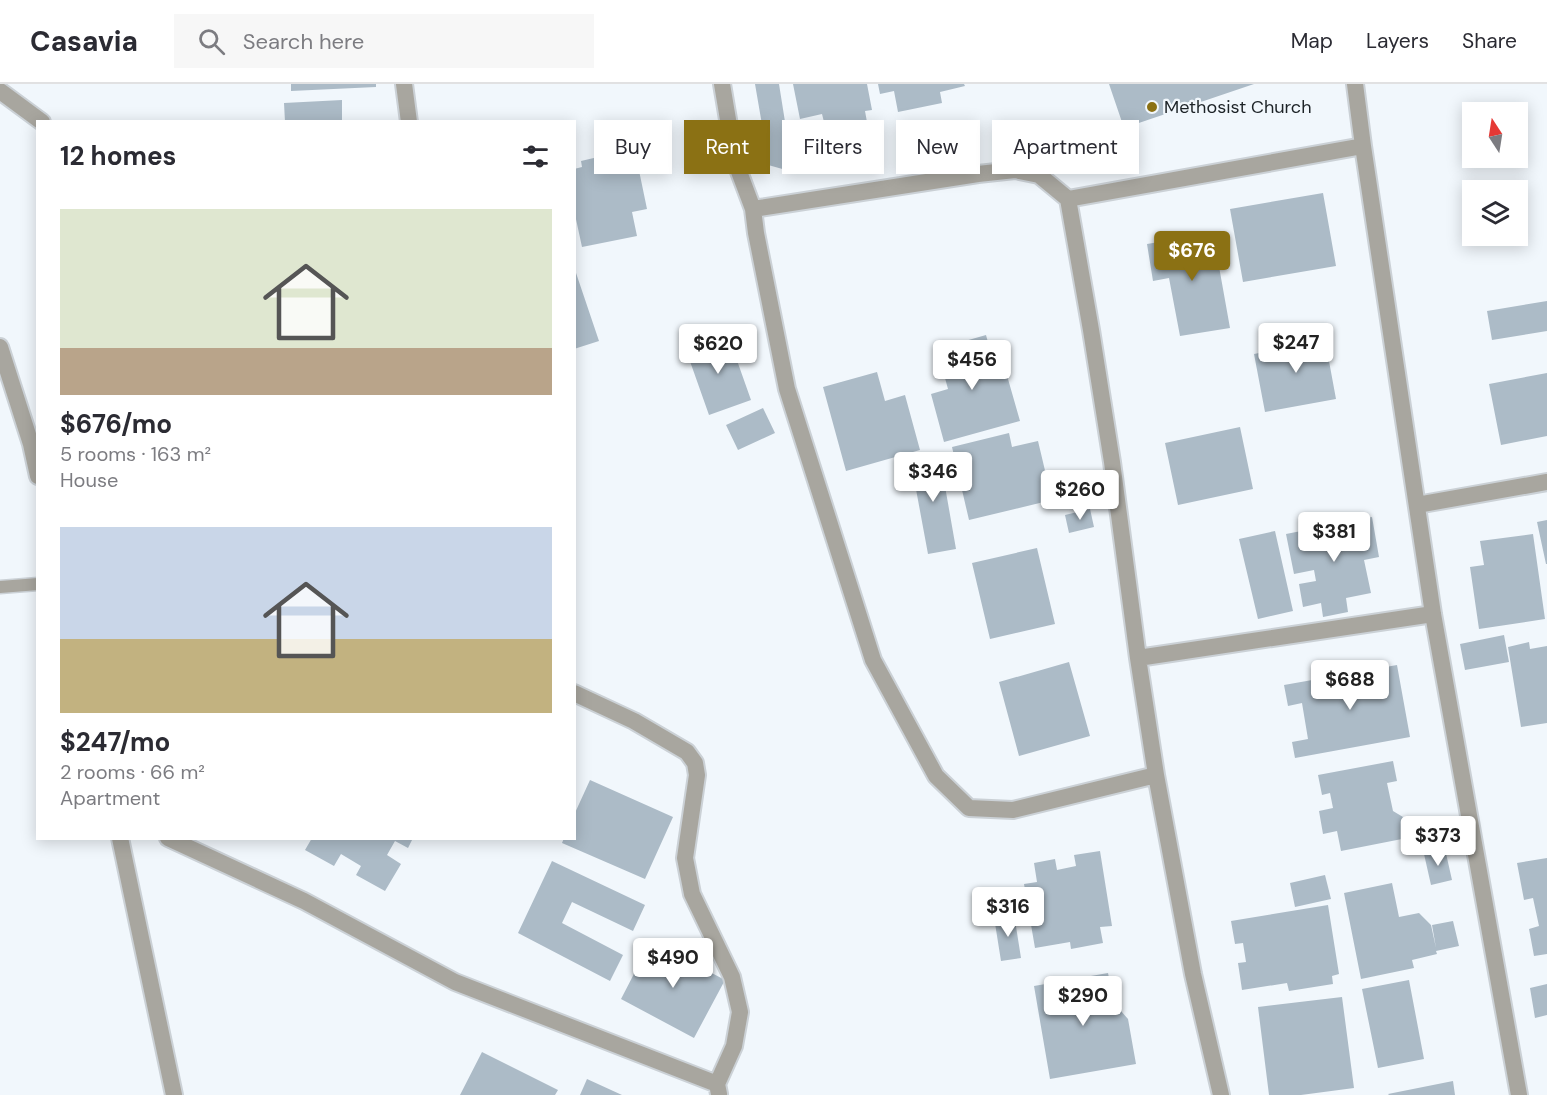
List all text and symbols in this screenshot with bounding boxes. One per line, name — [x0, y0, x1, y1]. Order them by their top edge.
search box — [174, 14, 594, 68]
text: Casavia — [30, 23, 138, 60]
icon: search — [195, 25, 228, 58]
text: Search here — [243, 27, 364, 56]
text: Map — [1291, 27, 1333, 55]
text: Layers — [1366, 27, 1429, 55]
text: Share — [1462, 27, 1517, 55]
place label: Methosist Church — [1164, 95, 1312, 119]
marker: Methosist Church — [1145, 100, 1159, 114]
north arrow — [1462, 102, 1528, 168]
map controls — [1462, 102, 1528, 246]
chip: Buy — [594, 120, 672, 174]
chip: Rent — [684, 120, 770, 174]
chip: Filters — [782, 120, 884, 174]
chip: New — [896, 120, 980, 174]
chip: Apartment — [992, 120, 1139, 174]
text: 12 homes — [60, 139, 176, 173]
icon: filters — [519, 140, 552, 173]
button: layers — [1462, 180, 1528, 246]
pin: $676 — [1156, 231, 1228, 282]
text: $676 — [1168, 237, 1216, 263]
icon: home — [252, 248, 360, 356]
pin: $247 — [1260, 323, 1332, 374]
pin: $620 — [682, 324, 754, 375]
text: $247 — [1272, 329, 1320, 355]
text: $620 — [693, 330, 743, 356]
pin: $456 — [936, 340, 1008, 391]
text: $456 — [947, 346, 997, 372]
text: $676/mo — [60, 407, 172, 441]
text: 5 rooms · 163 m² — [60, 441, 211, 467]
pin: $346 — [897, 452, 969, 503]
text: $346 — [908, 458, 958, 484]
text: House — [60, 467, 118, 493]
pin: $260 — [1044, 470, 1116, 521]
text: $260 — [1055, 476, 1105, 502]
pin: $381 — [1298, 512, 1370, 563]
text: $381 — [1312, 518, 1356, 544]
icon: home — [252, 566, 360, 674]
pin: $688 — [1314, 660, 1386, 711]
text: $688 — [1325, 666, 1375, 692]
text: $247/mo — [60, 725, 170, 759]
text: 2 rooms · 66 m² — [60, 759, 205, 785]
text: Apartment — [60, 785, 160, 811]
pin: $373 — [1402, 816, 1474, 867]
text: $373 — [1415, 822, 1461, 848]
pin: $316 — [972, 887, 1044, 938]
text: $316 — [986, 893, 1030, 919]
pin: $490 — [637, 938, 709, 989]
text: $490 — [647, 944, 699, 970]
pin: $290 — [1047, 976, 1119, 1027]
text: $290 — [1058, 982, 1108, 1008]

